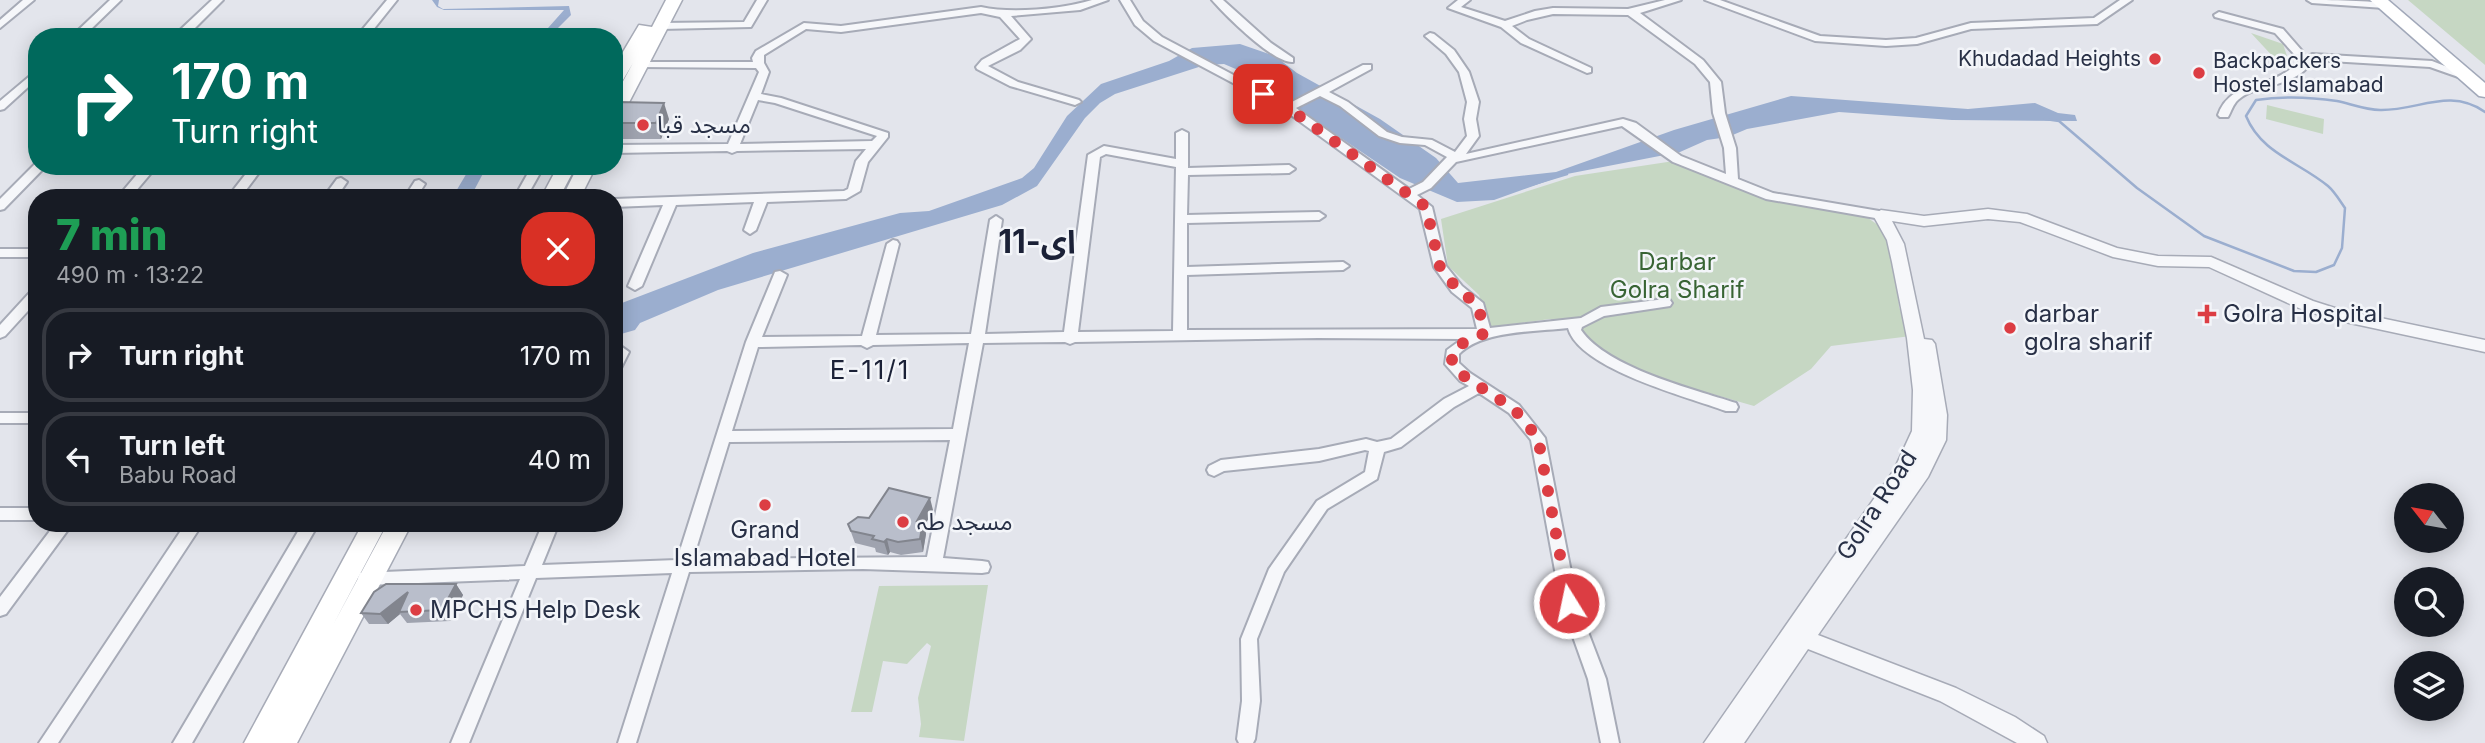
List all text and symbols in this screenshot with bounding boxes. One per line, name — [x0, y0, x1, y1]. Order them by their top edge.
place label: Khudadad Heights — [1958, 46, 2141, 71]
place label: Backpackers Hostel Islamabad — [2213, 48, 2384, 97]
marker: Khudadad Heights — [2147, 51, 2163, 67]
text: 170 m — [171, 52, 309, 111]
icon: right — [56, 56, 147, 147]
pin — [1233, 64, 1293, 124]
marker: Backpackers Hostel Islamabad — [2191, 65, 2207, 81]
icon: arrive — [1244, 75, 1282, 113]
place label: مسجد قبا — [657, 110, 751, 139]
text: Turn right — [171, 112, 318, 151]
marker: مسجد قبا — [635, 117, 651, 133]
text: 7 min — [56, 209, 167, 260]
button: close — [521, 212, 595, 286]
district label: ای-11 — [998, 222, 1076, 261]
park label: Darbar Golra Sharif — [1610, 247, 1744, 304]
text: 490 m · 13:22 — [56, 261, 204, 289]
place label: darbar golra sharif — [2024, 299, 2153, 356]
place label: Golra Hospital — [2223, 299, 2383, 328]
marker: Golra Hospital — [2197, 304, 2217, 324]
marker: darbar golra sharif — [2002, 320, 2018, 336]
icon: right — [60, 336, 98, 374]
text: Turn right — [119, 340, 244, 371]
text: 170 m — [520, 340, 591, 371]
district label: E-11/1 — [830, 354, 910, 385]
text: Turn left — [119, 430, 225, 461]
icon: left — [60, 440, 98, 478]
text: 40 m — [528, 444, 591, 475]
street label: Golra Road — [1830, 444, 1923, 565]
text: Babu Road — [119, 461, 237, 489]
north arrow — [2394, 483, 2464, 553]
map controls — [2394, 483, 2464, 721]
marker: Grand Islamabad Hotel — [757, 497, 773, 513]
place label: مسجد طہ — [917, 507, 1013, 536]
marker: مسجد طہ — [895, 514, 911, 530]
place label: Grand Islamabad Hotel — [674, 515, 856, 572]
position arrow — [1532, 566, 1606, 640]
button: search — [2394, 567, 2464, 637]
place label: MPCHS Help Desk — [430, 595, 641, 624]
marker: MPCHS Help Desk — [408, 602, 424, 618]
button: layers — [2394, 651, 2464, 721]

